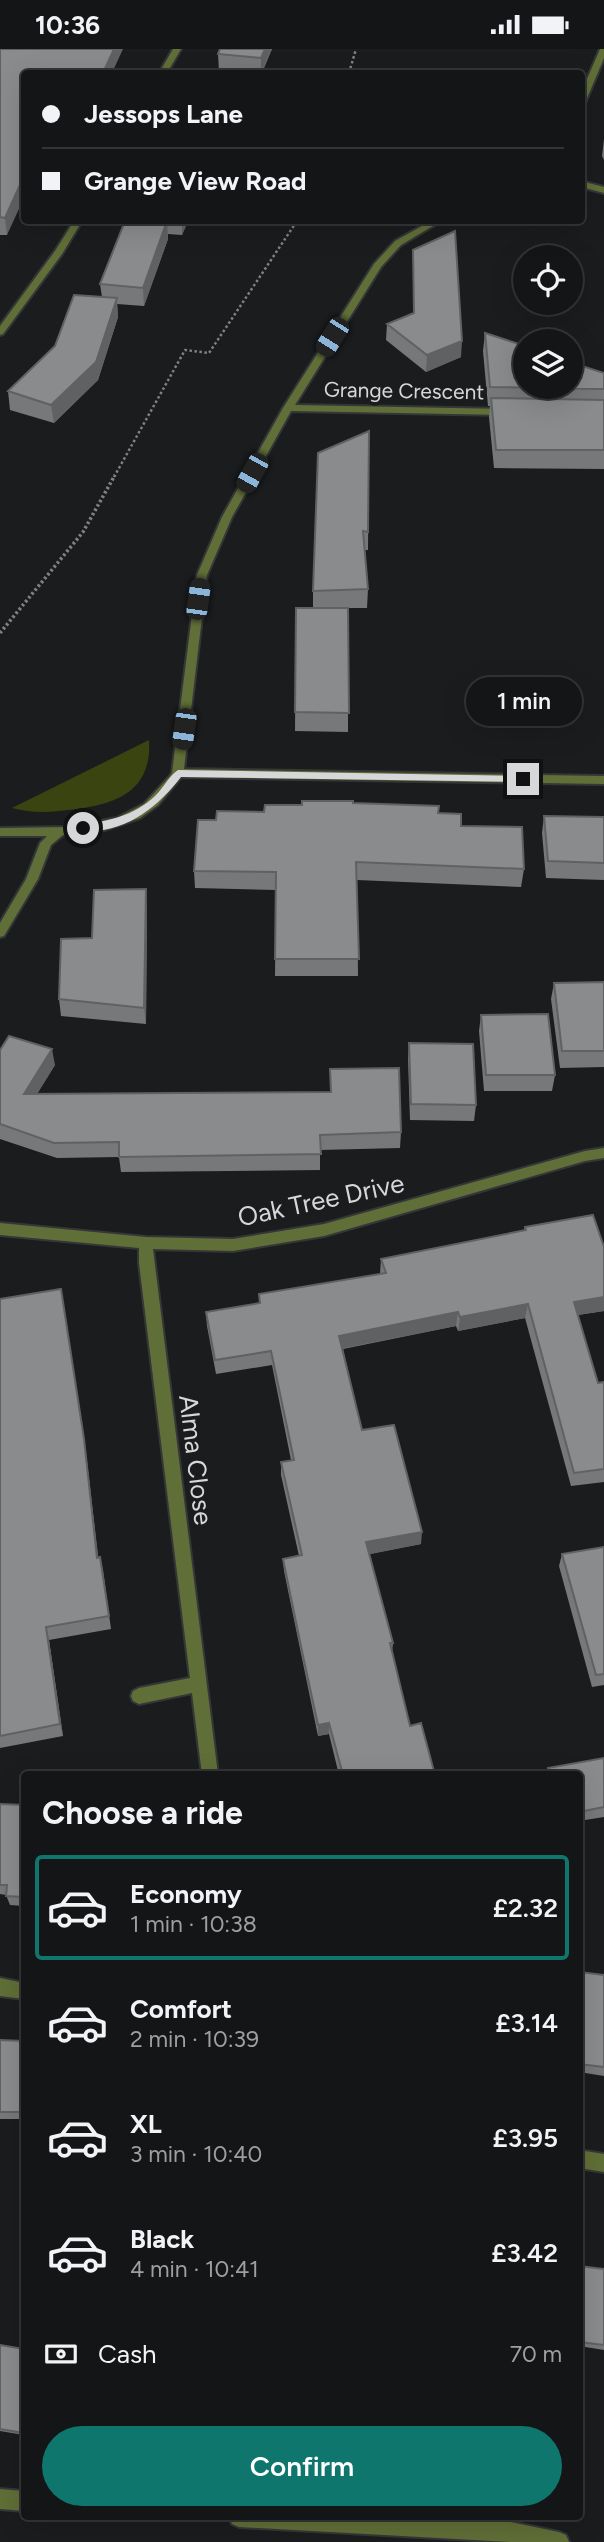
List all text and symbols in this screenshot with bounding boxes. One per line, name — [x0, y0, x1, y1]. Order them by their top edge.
text: 10:36 — [35, 9, 100, 41]
text: Jessops Lane — [84, 98, 243, 130]
text: Grange View Road — [84, 165, 307, 197]
map controls — [513, 245, 583, 399]
button: locate — [513, 245, 583, 315]
car — [312, 314, 353, 360]
button: layers — [513, 329, 583, 399]
street label: Grange Crescent — [324, 377, 484, 404]
car — [233, 450, 272, 496]
car — [185, 577, 212, 621]
callout: 1 min — [465, 677, 581, 727]
text: 1 min — [497, 687, 551, 715]
car — [171, 707, 198, 751]
route end — [507, 763, 539, 795]
route start — [67, 812, 99, 844]
street label: Oak Tree Drive — [235, 1167, 407, 1233]
street label: Alma Close — [172, 1393, 220, 1527]
text: Choose a ride — [42, 1794, 243, 1832]
icon: car — [46, 1876, 109, 1939]
text: Economy — [130, 1878, 242, 1910]
text: £2.32 — [493, 1892, 558, 1924]
text: 1 min · 10:38 — [130, 1910, 257, 1938]
icon: car — [46, 1991, 109, 2054]
text: Comfort — [130, 1993, 232, 2025]
text: £3.14 — [495, 2007, 558, 2039]
text: 2 min · 10:39 — [130, 2025, 259, 2053]
icon: car — [46, 2106, 109, 2169]
text: XL — [130, 2108, 162, 2140]
text: £3.95 — [492, 2122, 558, 2154]
text: 3 min · 10:40 — [130, 2140, 262, 2168]
icon: car — [46, 2221, 109, 2284]
text: Black — [130, 2223, 194, 2255]
text: £3.42 — [491, 2237, 558, 2269]
text: 4 min · 10:41 — [130, 2255, 259, 2283]
icon: cash — [42, 2335, 80, 2373]
text: Cash — [98, 2338, 157, 2370]
text: 70 m — [510, 2340, 562, 2368]
button: Confirm — [42, 2426, 562, 2506]

